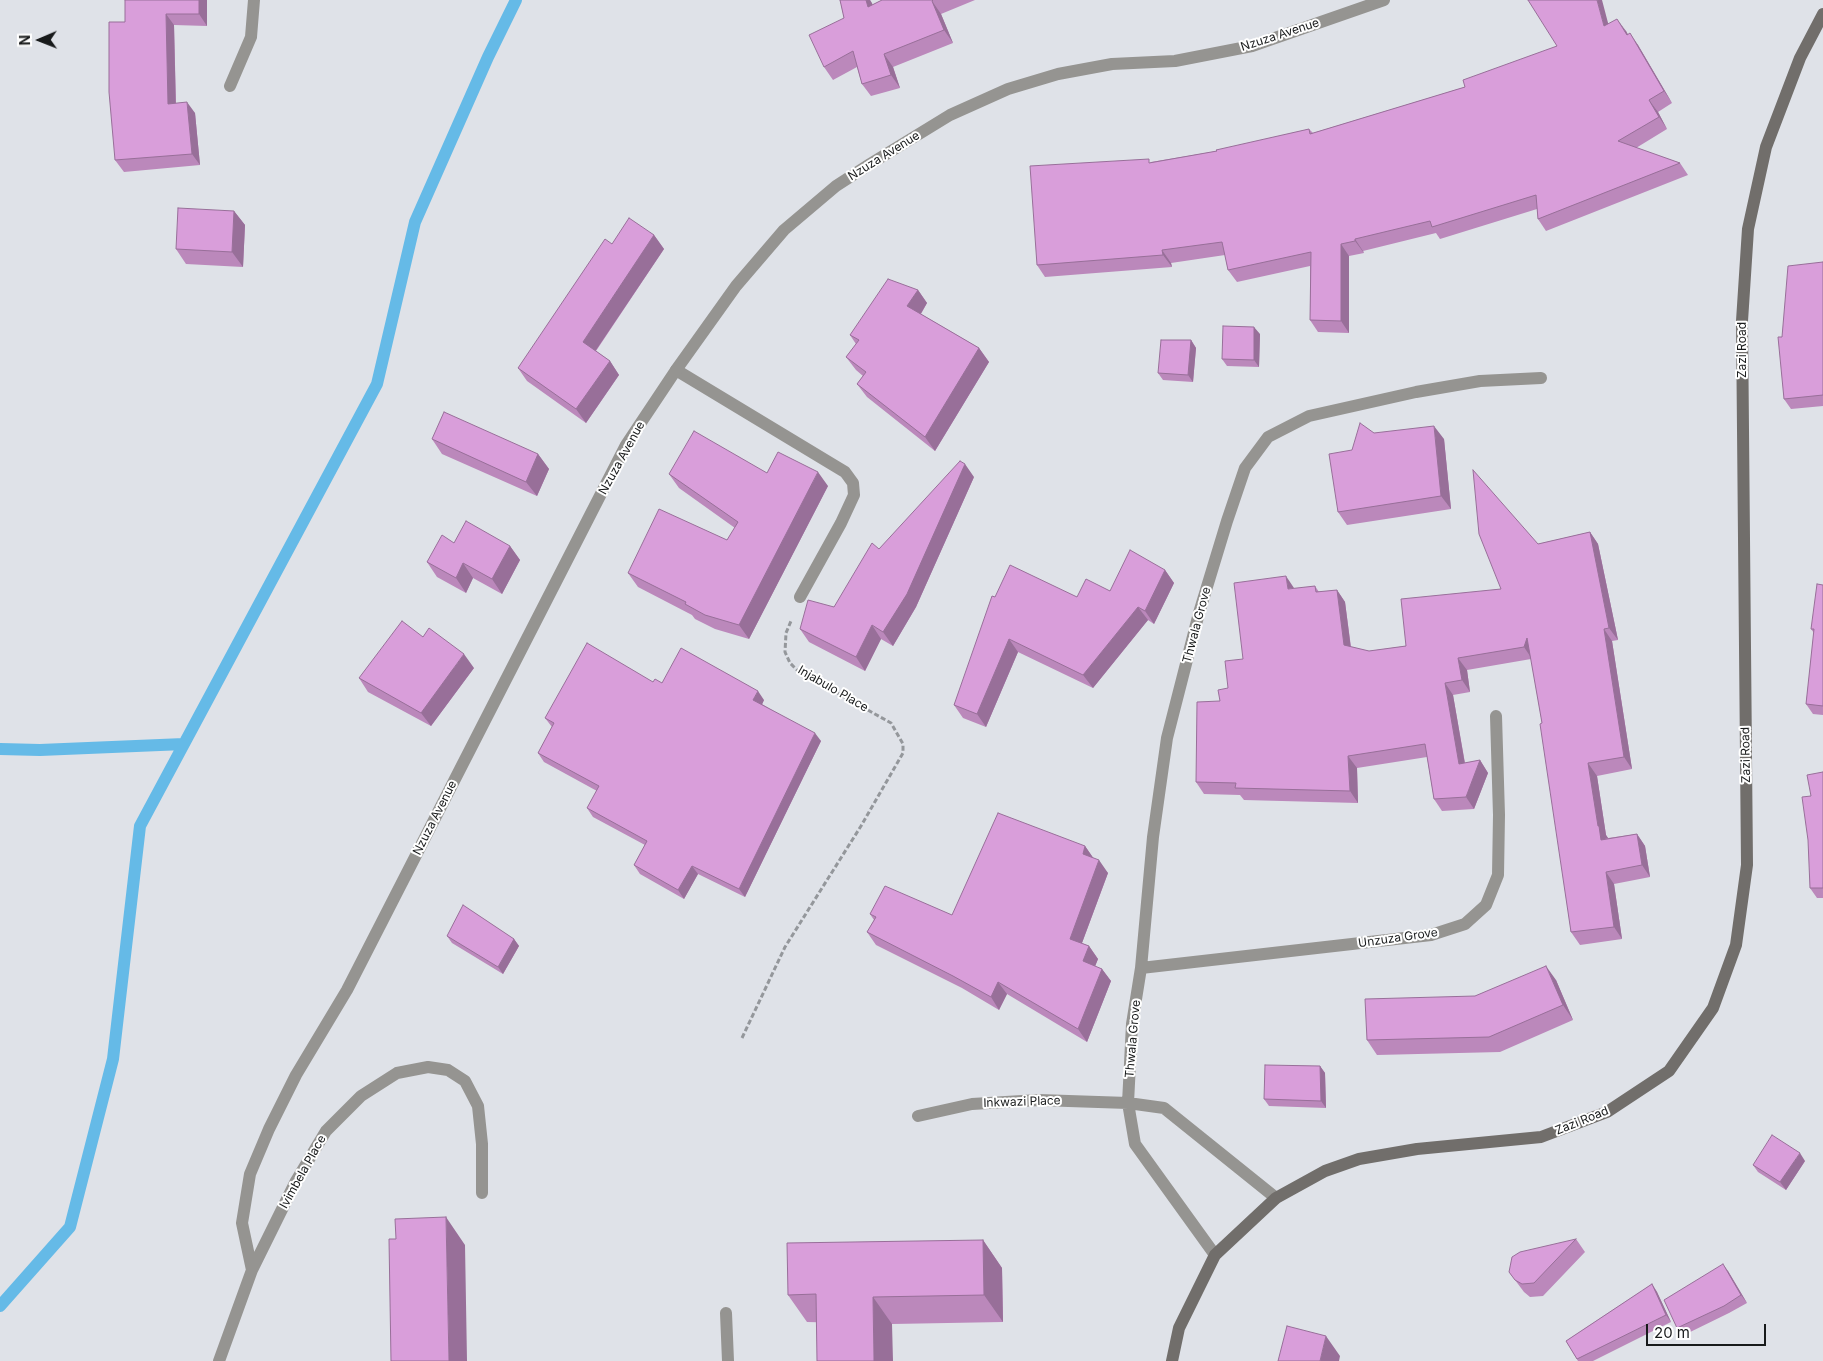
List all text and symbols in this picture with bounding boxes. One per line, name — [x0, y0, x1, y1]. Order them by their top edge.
north arrow — [15, 15, 65, 65]
street label: Nzuza Avenue — [1239, 16, 1321, 54]
text: N — [16, 35, 33, 46]
street label: Nzuza Avenue — [846, 128, 922, 184]
street label: Zazi Road — [1735, 322, 1749, 378]
street label: Nzuza Avenue — [596, 419, 648, 497]
street label: Thwala Grove — [1180, 585, 1214, 665]
street label: Injabulo Place — [795, 663, 871, 715]
street label: Zazi Road — [1738, 727, 1754, 783]
street label: Nzuza Avenue — [410, 778, 460, 858]
street label: Unzuza Grove — [1357, 925, 1439, 951]
street label: Thwala Grove — [1122, 999, 1144, 1079]
street label: Inkwazi Place — [983, 1093, 1061, 1111]
street label: Zazi Road — [1553, 1104, 1611, 1138]
street label: Ivimbela Place — [277, 1133, 329, 1211]
scale bar — [1648, 1314, 1768, 1346]
text: 20 m — [1654, 1323, 1690, 1342]

